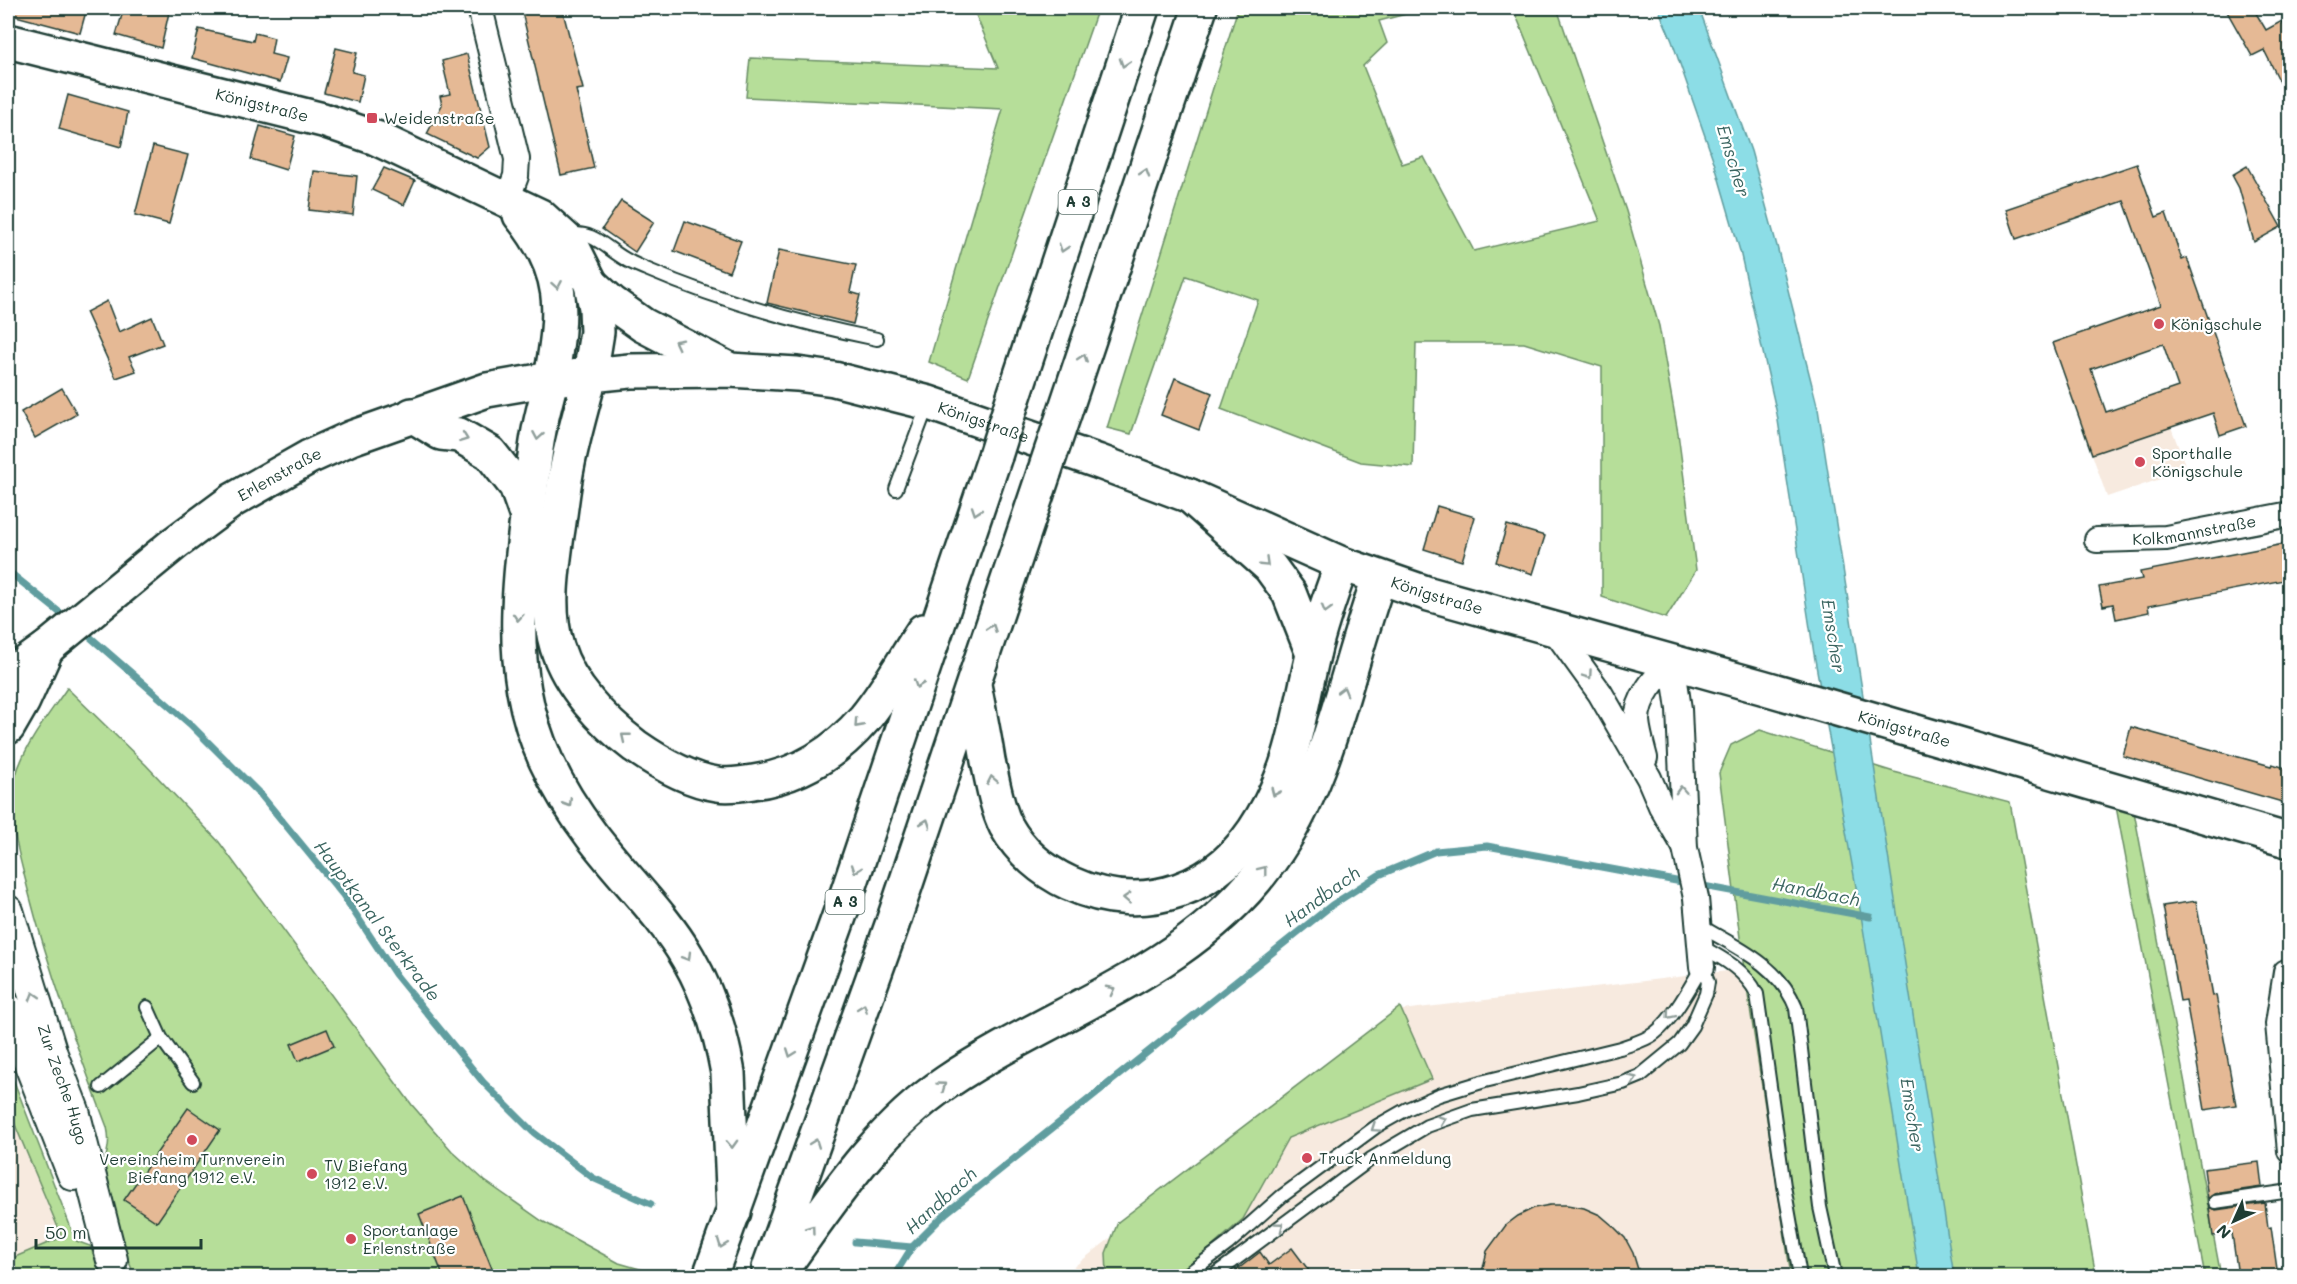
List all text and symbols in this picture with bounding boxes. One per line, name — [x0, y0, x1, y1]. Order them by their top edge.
one-way arrow — [1119, 57, 1131, 68]
street label: Königstraße — [214, 82, 311, 126]
place label: Weidenstraße — [384, 107, 495, 128]
marker: Weidenstraße — [365, 111, 379, 125]
water label: Emscher — [1712, 122, 1756, 200]
one-way arrow — [1137, 168, 1150, 179]
road number: A 3 — [1058, 190, 1098, 214]
one-way arrow — [1058, 242, 1070, 253]
one-way arrow — [550, 281, 562, 290]
place label: Königschule — [2171, 313, 2262, 334]
marker: Königschule — [2152, 317, 2166, 331]
one-way arrow — [674, 339, 685, 351]
one-way arrow — [1076, 353, 1088, 364]
street label: Königstraße — [935, 396, 1032, 447]
one-way arrow — [459, 431, 469, 444]
one-way arrow — [532, 431, 545, 441]
street label: Erlenstraße — [233, 442, 324, 505]
place label: Sporthalle Königschule — [2152, 442, 2243, 481]
marker: Sporthalle Königschule — [2133, 455, 2147, 469]
one-way arrow — [971, 505, 983, 516]
street label: Kolkmannstraße — [2132, 510, 2258, 549]
one-way arrow — [1258, 555, 1269, 566]
street label: Königstraße — [1388, 571, 1486, 619]
water label: Emscher — [1816, 597, 1852, 674]
one-way arrow — [1321, 603, 1333, 614]
one-way arrow — [512, 613, 525, 622]
one-way arrow — [985, 623, 998, 634]
one-way arrow — [1581, 669, 1592, 680]
one-way arrow — [912, 678, 925, 689]
one-way arrow — [1336, 686, 1348, 697]
street label: Königstraße — [1856, 705, 1953, 751]
one-way arrow — [854, 718, 865, 728]
one-way arrow — [621, 734, 632, 745]
one-way arrow — [986, 775, 999, 785]
one-way arrow — [1675, 785, 1688, 794]
one-way arrow — [1270, 786, 1282, 797]
one-way arrow — [561, 796, 572, 807]
one-way arrow — [919, 818, 932, 829]
water label: Hauptkanal Sterkrade — [309, 835, 446, 1006]
water label: Handbach — [1278, 860, 1364, 932]
one-way arrow — [850, 863, 863, 874]
one-way arrow — [1255, 866, 1266, 877]
water label: Handbach — [1770, 871, 1862, 911]
road number: A 3 — [826, 890, 864, 914]
one-way arrow — [1122, 892, 1131, 905]
one-way arrow — [679, 951, 691, 961]
one-way arrow — [1105, 986, 1115, 997]
one-way arrow — [29, 992, 41, 1002]
one-way arrow — [855, 1003, 868, 1014]
one-way arrow — [1666, 1008, 1677, 1019]
street label: Zur Zeche Hugo — [33, 1022, 93, 1147]
one-way arrow — [785, 1047, 798, 1058]
one-way arrow — [1626, 1074, 1637, 1086]
water label: Emscher — [1895, 1076, 1931, 1153]
one-way arrow — [935, 1082, 946, 1093]
one-way arrow — [1436, 1115, 1447, 1127]
one-way arrow — [1370, 1121, 1381, 1132]
marker: Vereinsheim Turnverein Biefang 1912 e.V. — [185, 1133, 199, 1147]
one-way arrow — [807, 1138, 820, 1148]
one-way arrow — [725, 1139, 738, 1148]
place label: Truck Anmeldung — [1319, 1147, 1451, 1168]
place label: Vereinsheim Turnverein Biefang 1912 e.V. — [99, 1148, 285, 1187]
marker: Truck Anmeldung — [1300, 1151, 1314, 1165]
place label: TV Biefang 1912 e.V. — [324, 1154, 407, 1193]
water label: Handbach — [899, 1162, 981, 1239]
marker: TV Biefang 1912 e.V. — [305, 1167, 319, 1181]
north arrow — [2204, 1191, 2264, 1251]
scale bar — [36, 1212, 201, 1250]
place label: Sportanlage Erlenstraße — [363, 1219, 458, 1258]
text: 50 m — [45, 1220, 87, 1244]
text: N — [2211, 1220, 2235, 1244]
one-way arrow — [1273, 1223, 1284, 1234]
one-way arrow — [804, 1225, 815, 1236]
marker: Sportanlage Erlenstraße — [344, 1232, 358, 1246]
one-way arrow — [717, 1238, 729, 1249]

